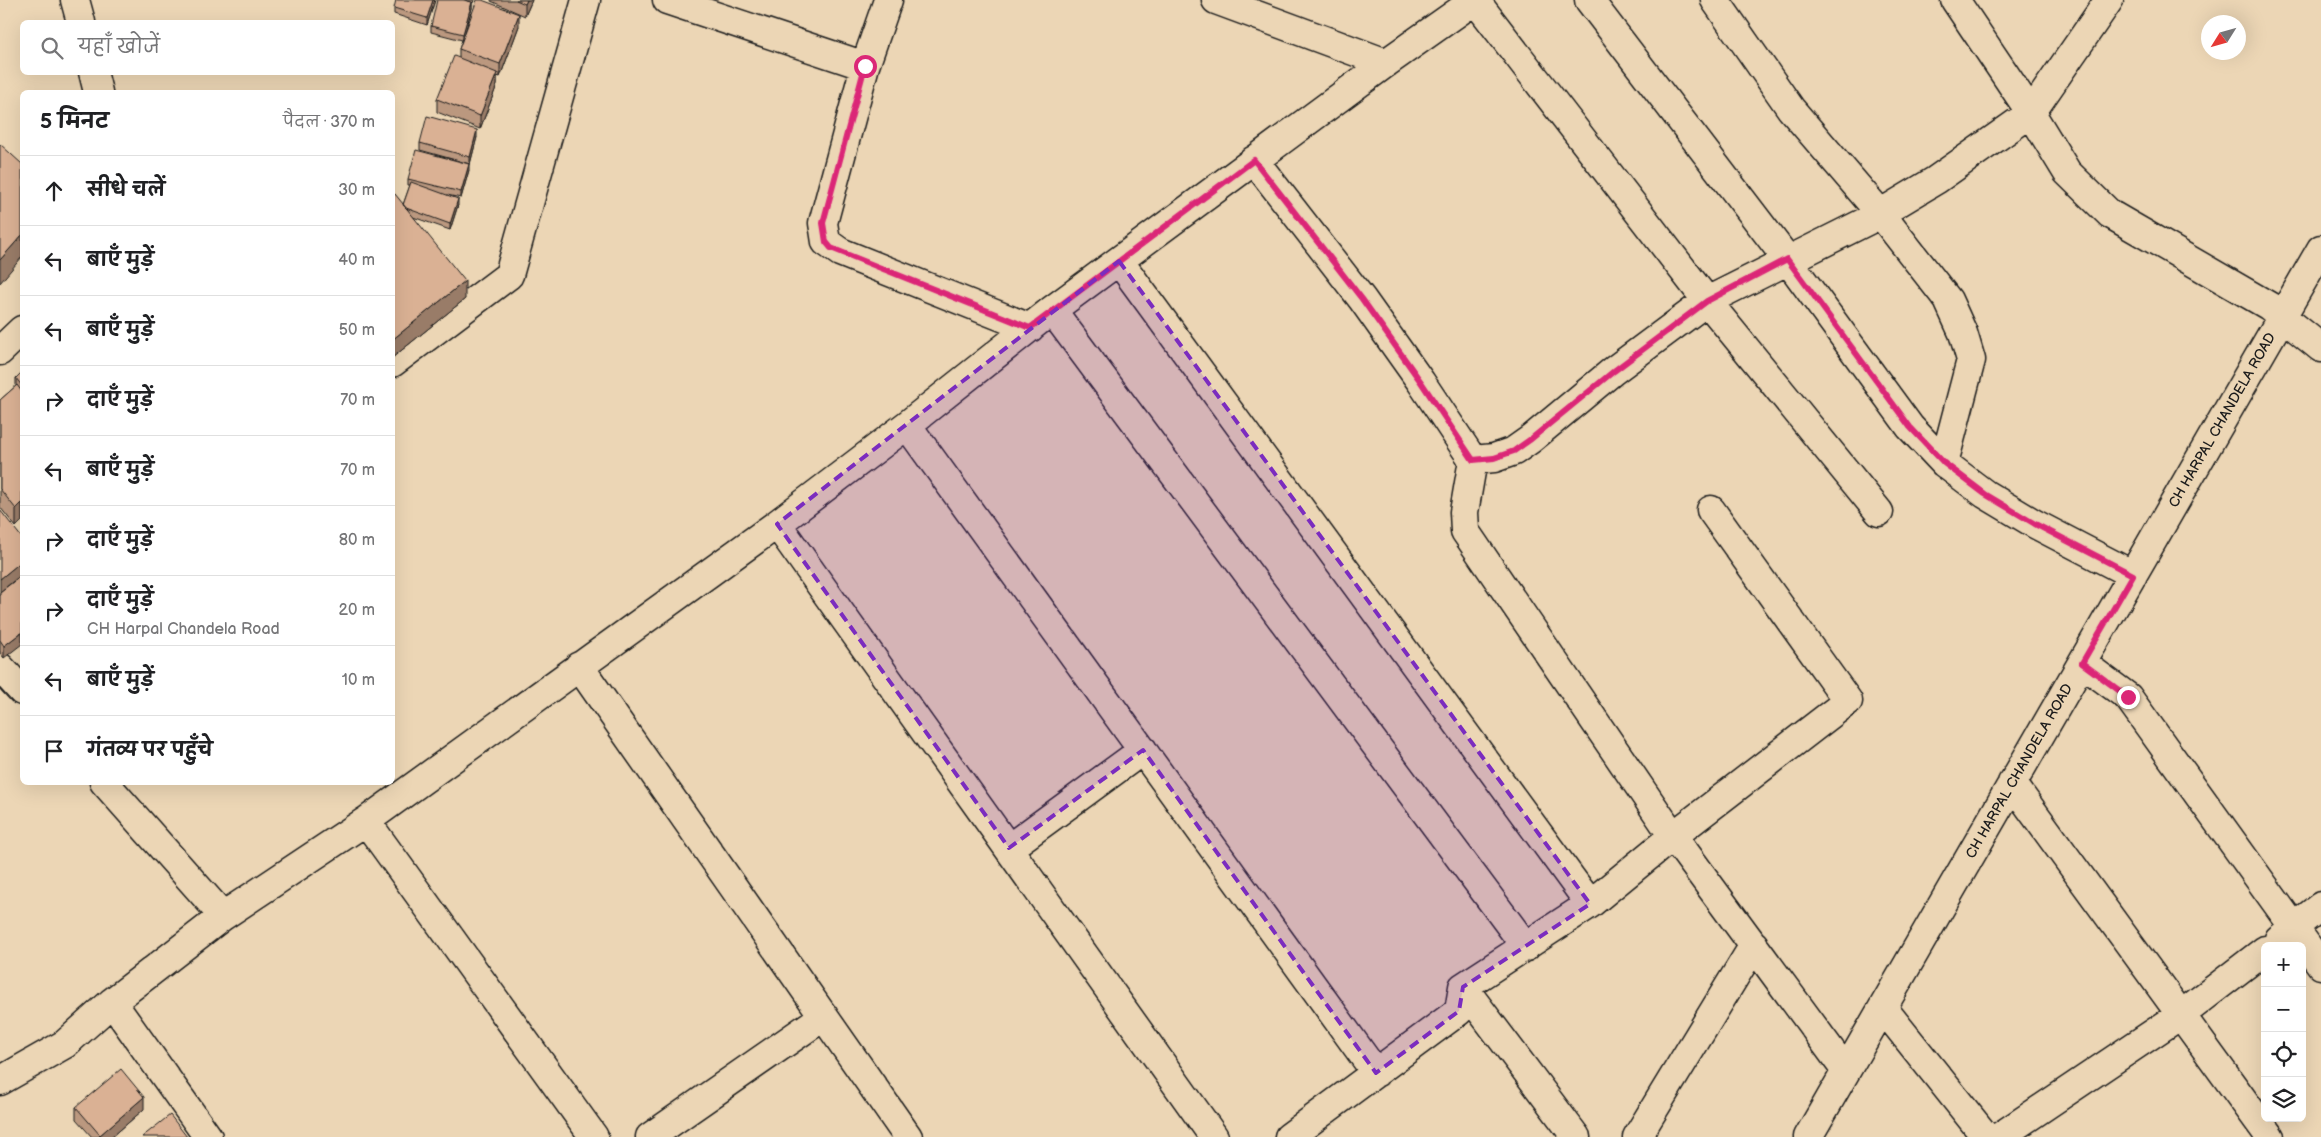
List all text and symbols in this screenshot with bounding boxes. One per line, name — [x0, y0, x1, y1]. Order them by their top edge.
north arrow — [2201, 15, 2246, 60]
search box — [20, 20, 395, 75]
icon: search — [38, 34, 66, 62]
text: यहाँ खोजें — [78, 36, 160, 59]
route start — [854, 55, 877, 78]
text: 5 मिनट — [40, 109, 109, 134]
text: पैदल · 370 m — [283, 113, 375, 132]
icon: ahead — [40, 177, 68, 205]
text: सीधे चलें — [87, 179, 165, 202]
text: 30 m — [338, 181, 375, 200]
icon: left — [40, 247, 68, 275]
text: बाएँ मुड़ें — [87, 249, 154, 272]
text: 40 m — [338, 251, 375, 270]
icon: left — [40, 317, 68, 345]
text: बाएँ मुड़ें — [87, 319, 154, 342]
text: 50 m — [339, 321, 375, 340]
street label: CH HARPAL CHANDELA ROAD — [2165, 330, 2279, 510]
icon: right — [40, 387, 68, 415]
text: दाएँ मुड़ें — [87, 389, 153, 412]
text: 70 m — [340, 391, 375, 410]
icon: left — [40, 457, 68, 485]
text: बाएँ मुड़ें — [87, 459, 154, 482]
text: 70 m — [340, 461, 375, 480]
icon: right — [40, 527, 68, 555]
text: दाएँ मुड़ें — [87, 529, 153, 552]
text: 80 m — [339, 531, 375, 550]
text: दाएँ मुड़ें — [87, 589, 153, 612]
icon: right — [40, 597, 68, 625]
text: 20 m — [339, 601, 375, 620]
text: CH Harpal Chandela Road — [87, 620, 280, 639]
icon: left — [40, 667, 68, 695]
text: बाएँ मुड़ें — [87, 669, 154, 692]
text: 10 m — [342, 671, 375, 690]
street label: CH HARPAL CHANDELA ROAD — [1962, 681, 2076, 861]
route end — [2117, 686, 2140, 709]
icon: arrive — [40, 737, 68, 765]
text: गंतव्य पर पहुँचे — [87, 739, 213, 762]
map controls — [2261, 942, 2306, 1122]
button: + — [2261, 942, 2306, 987]
button: − — [2261, 987, 2306, 1032]
button: locate — [2261, 1032, 2306, 1077]
button: layers — [2261, 1077, 2306, 1122]

